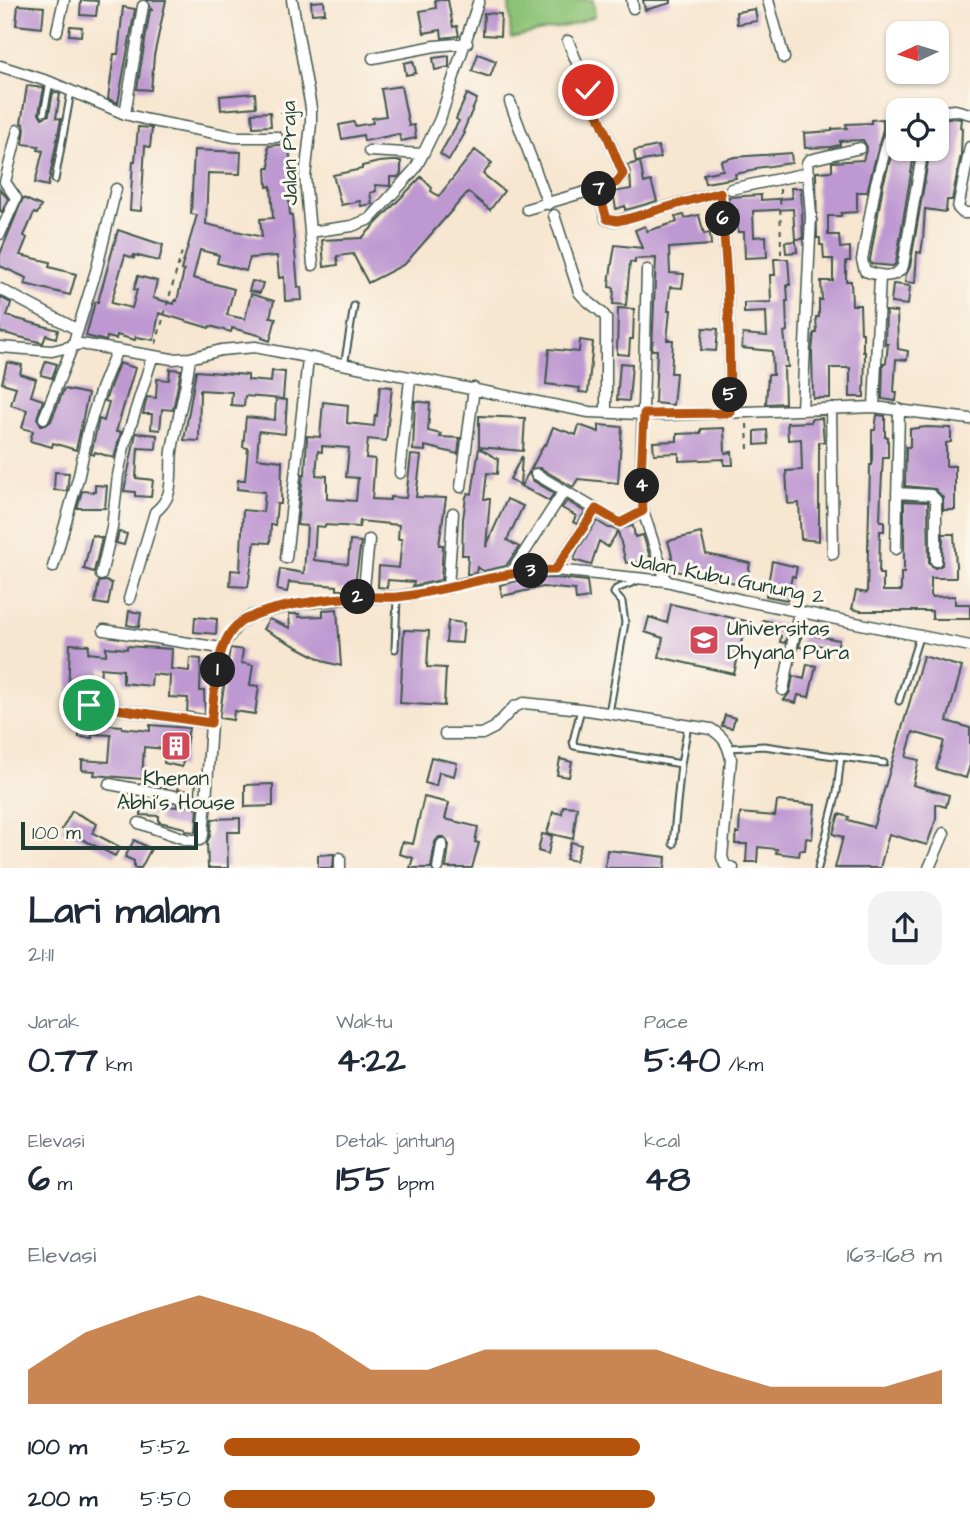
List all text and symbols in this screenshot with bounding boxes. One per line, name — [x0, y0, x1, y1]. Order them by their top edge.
north arrow — [886, 21, 948, 84]
map controls — [886, 21, 949, 161]
pin — [558, 60, 618, 120]
icon: check — [569, 71, 607, 109]
button: locate — [886, 98, 949, 161]
street label: Jalan Praja — [274, 100, 305, 206]
pin: 7 — [582, 172, 616, 206]
text: 7 — [593, 175, 604, 202]
pin: 6 — [706, 202, 740, 236]
text: 6 — [717, 205, 728, 232]
pin: 5 — [712, 378, 748, 412]
text: 5 — [723, 381, 736, 408]
pin: 4 — [624, 468, 660, 504]
text: 4 — [635, 472, 648, 499]
street label: Jalan Kubu Gunung 2 — [628, 545, 827, 613]
pin: 3 — [514, 554, 548, 588]
text: 3 — [526, 557, 535, 584]
pin: 2 — [340, 580, 376, 614]
text: 2 — [352, 583, 363, 610]
place label: Universitas Dhyana Pura — [727, 614, 849, 669]
school or university icon: Universitas Dhyana Pura — [687, 623, 721, 657]
pin: 1 — [200, 652, 235, 688]
text: 1 — [216, 656, 219, 683]
pin — [59, 675, 119, 735]
icon: arrive — [70, 686, 108, 724]
building icon: Khenan Abhi's House — [159, 729, 193, 763]
place label: Khenan Abhi's House — [117, 764, 235, 817]
scale bar — [21, 819, 198, 851]
text: 100 m — [32, 820, 81, 847]
text: Lari malam — [28, 886, 219, 938]
button: share — [868, 891, 942, 965]
text: 21:11 — [28, 938, 54, 970]
text: Jarak — [28, 1009, 80, 1036]
text: Waktu — [336, 1009, 393, 1036]
text: Pace — [644, 1009, 688, 1036]
text: 0.77 — [28, 1036, 98, 1085]
text: 4:22 — [336, 1036, 406, 1085]
text: 5:40 — [644, 1036, 721, 1085]
text: km — [98, 1052, 132, 1079]
text: /km — [721, 1052, 763, 1079]
text: Elevasi — [28, 1128, 84, 1155]
text: Detak jantung — [336, 1128, 454, 1155]
text: kcal — [644, 1128, 680, 1155]
text: 6 — [28, 1155, 50, 1204]
text: 155 — [336, 1155, 390, 1204]
text: 48 — [644, 1155, 691, 1204]
text: m — [50, 1171, 72, 1198]
text: bpm — [390, 1171, 434, 1198]
text: Elevasi — [28, 1239, 96, 1271]
text: 163–168 m — [846, 1239, 942, 1271]
text: 100 m — [28, 1431, 87, 1463]
text: 5:52 — [140, 1431, 190, 1463]
text: 200 m — [28, 1483, 97, 1515]
text: 5:50 — [140, 1483, 191, 1515]

